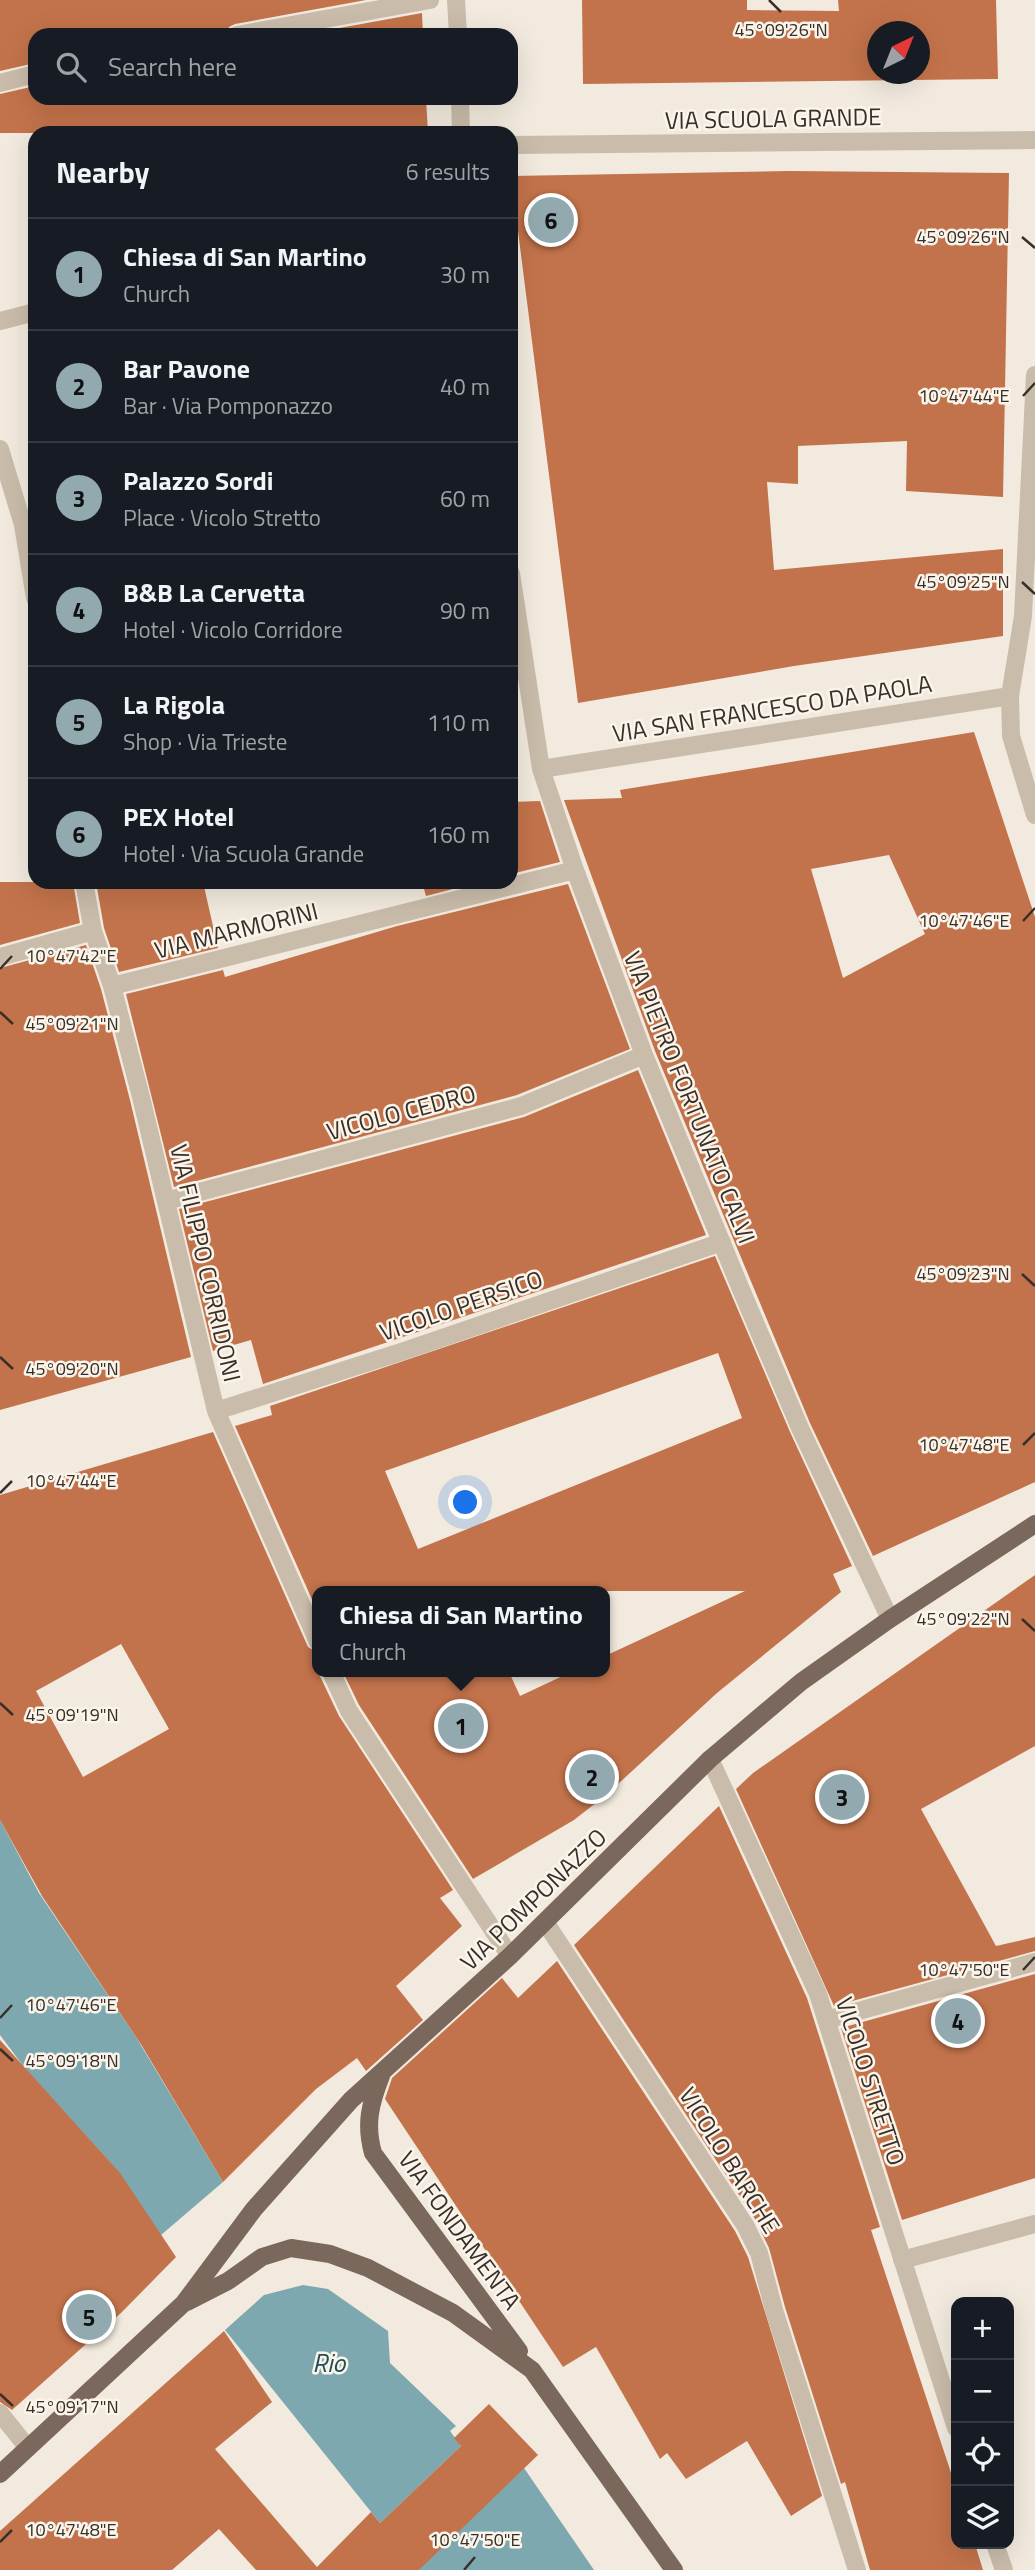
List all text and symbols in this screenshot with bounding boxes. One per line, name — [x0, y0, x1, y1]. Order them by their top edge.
text: 45°09'26"N — [734, 16, 828, 43]
north arrow — [867, 21, 930, 84]
search box — [28, 28, 518, 105]
text: Search here — [108, 47, 237, 86]
icon: search — [52, 48, 90, 86]
street label: VIA SCUOLA GRANDE — [664, 98, 882, 138]
text: Nearby — [56, 149, 149, 195]
text: 6 results — [406, 154, 490, 189]
pin: 6 — [528, 194, 574, 246]
text: 45°09'26"N — [916, 223, 1010, 250]
text: Chiesa di San Martino — [123, 237, 367, 276]
text: 1 — [73, 257, 85, 292]
text: 30 m — [440, 257, 490, 292]
text: Church — [123, 276, 190, 311]
text: Bar Pavone — [123, 349, 250, 388]
text: 2 — [73, 369, 85, 404]
text: 40 m — [440, 369, 490, 404]
text: 10°47'44"E — [919, 382, 1010, 409]
text: Bar · Via Pomponazzo — [123, 388, 333, 423]
text: Palazzo Sordi — [123, 461, 274, 500]
text: 3 — [73, 481, 85, 516]
text: 60 m — [440, 481, 490, 516]
text: Place · Vicolo Stretto — [123, 500, 321, 535]
text: 45°09'25"N — [916, 568, 1010, 595]
text: B&B La Cervetta — [123, 573, 305, 612]
text: 4 — [73, 593, 85, 628]
text: 90 m — [440, 593, 490, 628]
text: Hotel · Vicolo Corridore — [123, 612, 343, 647]
street label: VIA SAN FRANCESCO DA PAOLA — [610, 665, 934, 751]
text: La Rigola — [123, 685, 225, 724]
text: 5 — [73, 705, 85, 740]
text: 110 m — [427, 705, 490, 740]
text: Shop · Via Trieste — [123, 724, 287, 759]
text: PEX Hotel — [123, 797, 234, 836]
text: 6 — [73, 817, 85, 852]
text: 160 m — [427, 817, 490, 852]
text: Hotel · Via Scuola Grande — [123, 836, 364, 871]
street label: VIA MARMORINI — [150, 892, 322, 968]
text: 10°47'46"E — [919, 907, 1010, 934]
text: 10°47'42"E — [26, 942, 117, 969]
street label: VIA PIETRO FORTUNATO CALVI — [615, 946, 765, 1248]
text: 45°09'21"N — [25, 1010, 119, 1037]
street label: VICOLO CEDRO — [322, 1075, 480, 1149]
street label: VIA FILIPPO CORRIDONI — [161, 1141, 251, 1385]
street label: VICOLO PERSICO — [375, 1260, 547, 1350]
text: 45°09'23"N — [916, 1260, 1010, 1287]
text: 45°09'20"N — [25, 1355, 119, 1382]
text: 10°47'48"E — [919, 1431, 1010, 1458]
text: 10°47'44"E — [26, 1467, 117, 1494]
your location — [448, 1485, 482, 1519]
popup — [312, 1586, 610, 1677]
text: Chiesa di San Martino — [339, 1595, 583, 1634]
text: 45°09'22"N — [916, 1605, 1010, 1632]
text: Church — [339, 1634, 406, 1669]
pin: 1 — [438, 1700, 484, 1752]
text: 45°09'19"N — [25, 1701, 119, 1728]
pin: 2 — [569, 1751, 615, 1803]
pin: 3 — [819, 1771, 865, 1823]
street label: VIA POMPONAZZO — [452, 1819, 614, 1979]
text: 10°47'50"E — [919, 1956, 1010, 1983]
text: 10°47'46"E — [26, 1991, 117, 2018]
street label: VICOLO STRETTO — [827, 1992, 915, 2170]
pin: 4 — [935, 1995, 981, 2047]
text: 45°09'18"N — [25, 2047, 119, 2074]
street label: VICOLO BARCHE — [671, 2080, 789, 2240]
street label: VIA FONDAMENTA — [390, 2143, 530, 2317]
pin: 5 — [66, 2291, 112, 2343]
map controls — [951, 2297, 1014, 2549]
button: + — [951, 2297, 1014, 2360]
water label: Rio — [313, 2343, 347, 2382]
button: − — [951, 2360, 1014, 2423]
text: 45°09'17"N — [25, 2393, 119, 2420]
button: locate — [951, 2423, 1014, 2486]
button: layers — [951, 2486, 1014, 2549]
text: 10°47'48"E — [26, 2516, 117, 2543]
text: 10°47'50"E — [430, 2526, 521, 2553]

